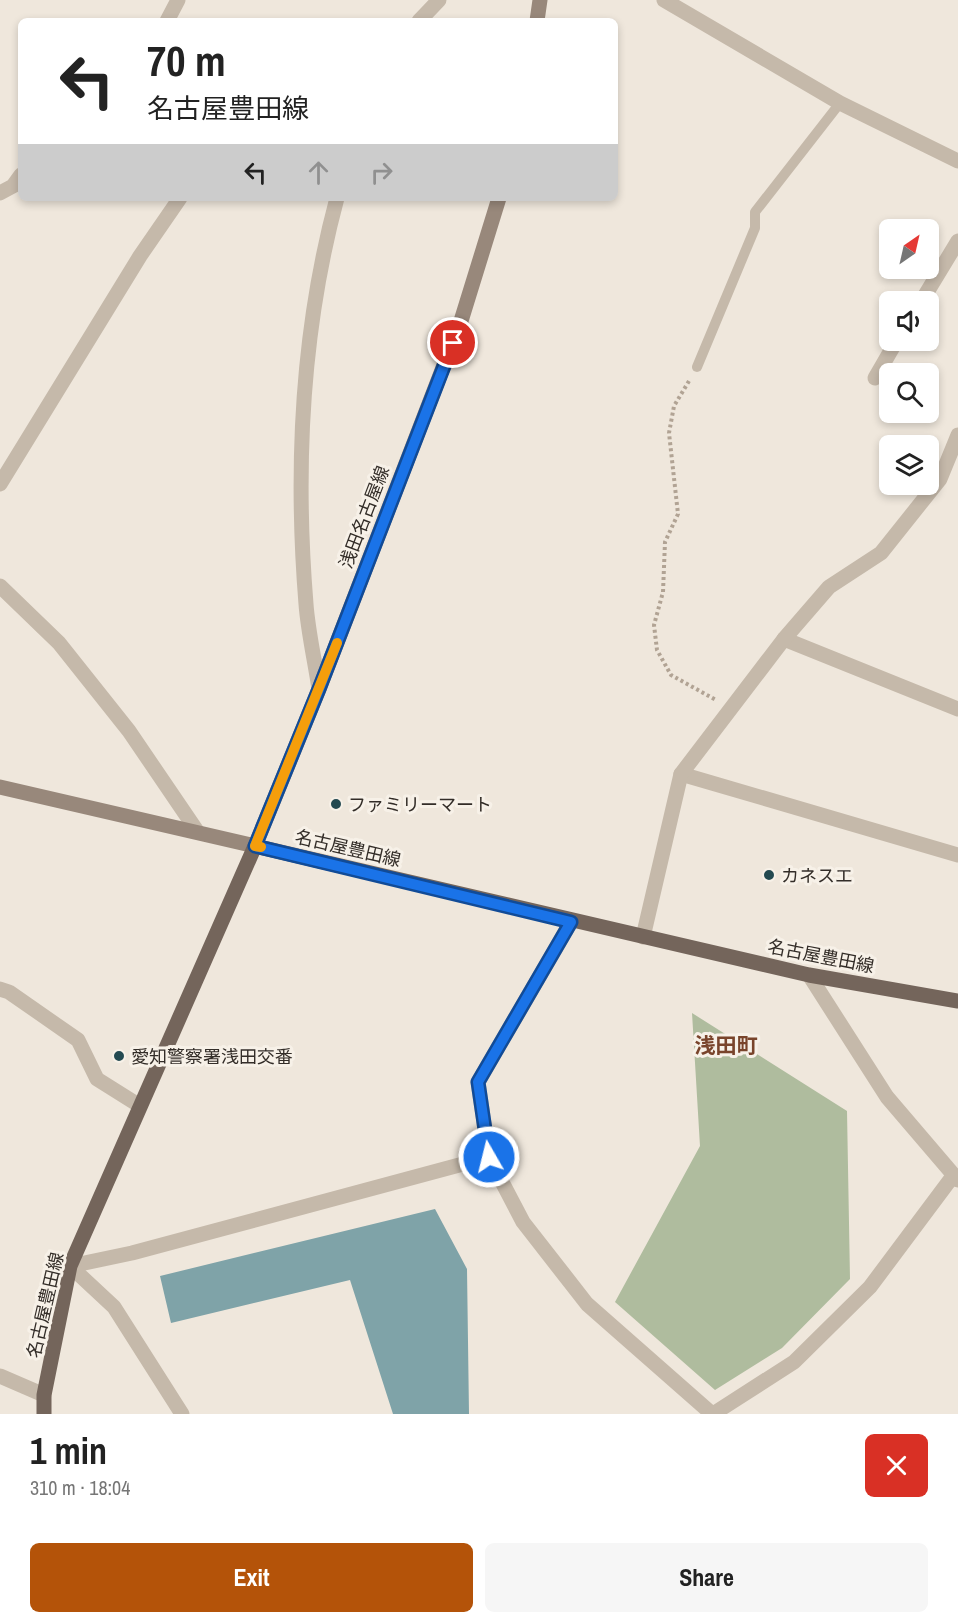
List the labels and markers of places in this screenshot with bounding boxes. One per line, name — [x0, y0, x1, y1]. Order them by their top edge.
pin — [427, 317, 478, 368]
place label: ファミリーマート — [348, 792, 492, 817]
marker: ファミリーマート — [329, 797, 343, 811]
place label: カネスエ — [781, 863, 853, 888]
marker: カネスエ — [762, 868, 776, 882]
place label: 愛知警察署浅田交番 — [131, 1044, 293, 1069]
marker: 愛知警察署浅田交番 — [112, 1049, 126, 1063]

